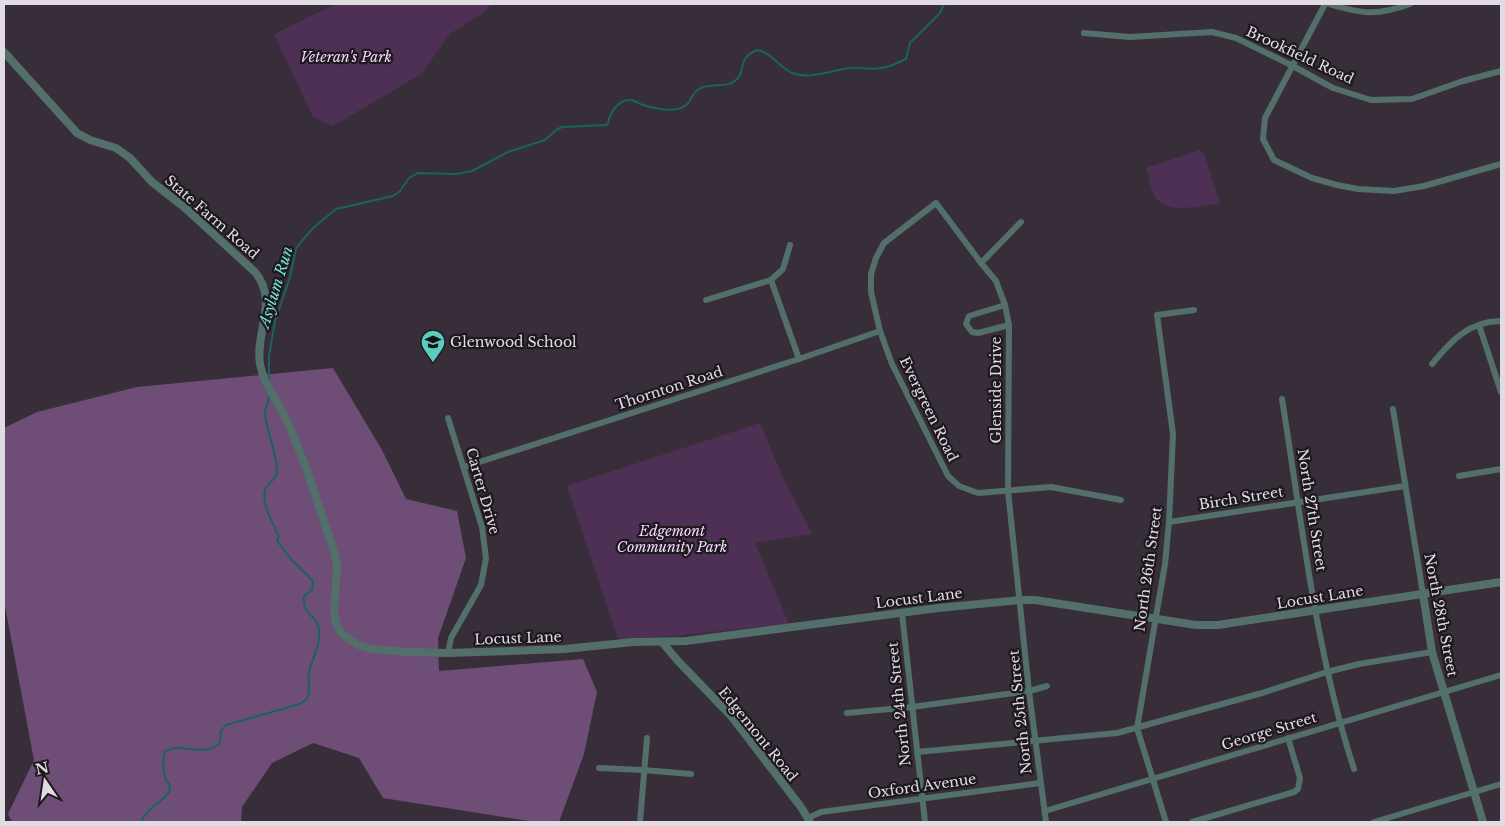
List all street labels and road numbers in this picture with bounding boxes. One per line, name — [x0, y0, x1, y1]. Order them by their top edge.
street label: Brookfield Road — [1243, 22, 1357, 88]
street label: State Farm Road — [161, 171, 263, 263]
street label: Glenside Drive — [987, 336, 1005, 444]
street label: Evergreen Road — [896, 354, 962, 465]
street label: Thornton Road — [613, 362, 725, 414]
street label: Carter Drive — [462, 446, 504, 536]
street label: North 27th Street — [1293, 448, 1331, 573]
street label: Birch Street — [1197, 482, 1285, 514]
street label: North 26th Street — [1130, 505, 1166, 632]
street label: North 28th Street — [1420, 552, 1462, 679]
street label: Locust Lane — [1275, 581, 1365, 613]
street label: Locust Lane — [874, 584, 964, 612]
street label: Locust Lane — [474, 627, 562, 649]
street label: North 24th Street — [883, 640, 914, 767]
street label: North 25th Street — [1004, 648, 1035, 775]
street label: Edgemont Road — [714, 683, 802, 785]
street label: George Street — [1219, 708, 1319, 754]
street label: Oxford Avenue — [867, 770, 977, 802]

